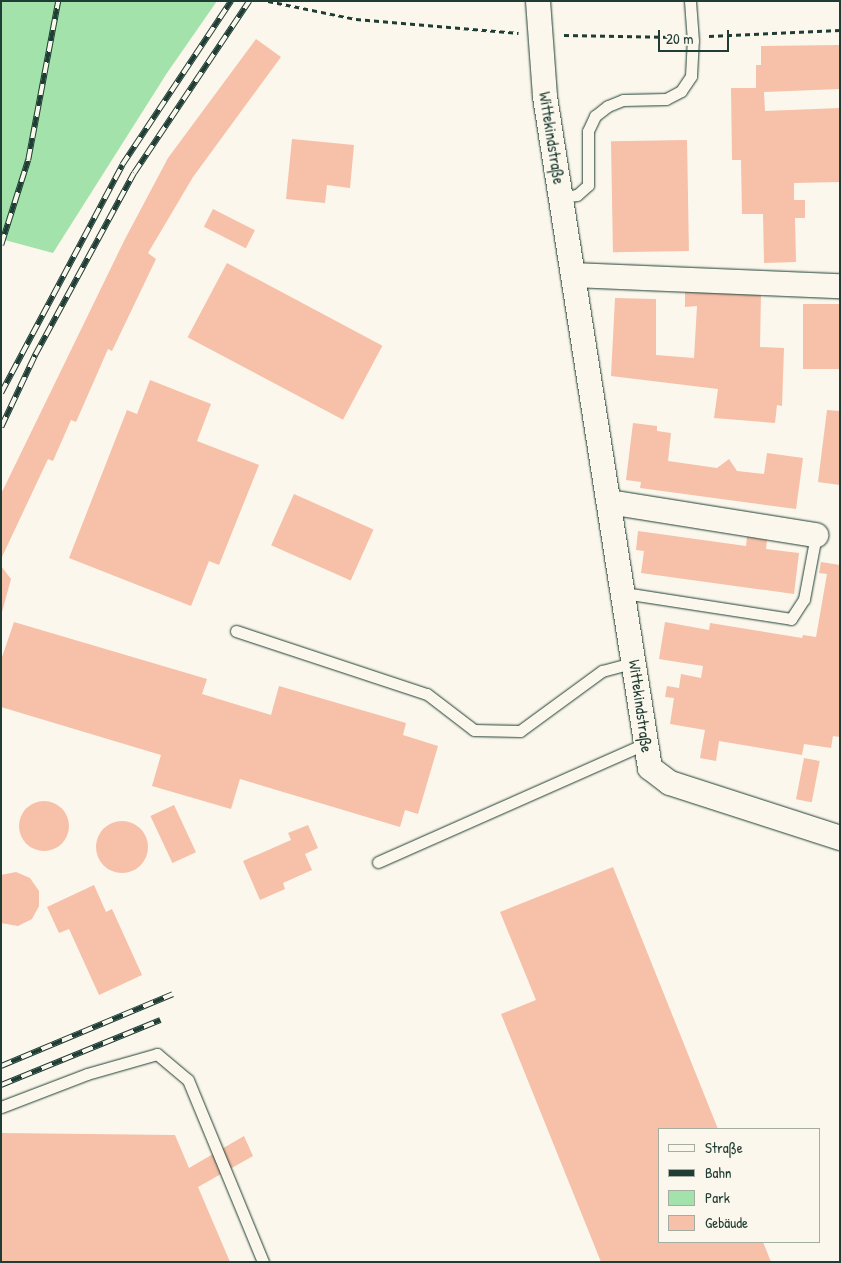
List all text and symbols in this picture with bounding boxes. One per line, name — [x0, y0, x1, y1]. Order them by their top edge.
scale bar — [661, 20, 732, 52]
text: 20 m — [666, 28, 693, 49]
street label: Wittekindstraße — [535, 90, 569, 186]
street label: Wittekindstraße — [625, 658, 657, 754]
legend — [658, 1128, 821, 1243]
text: Straße — [705, 1137, 743, 1158]
text: Bahn — [705, 1162, 732, 1183]
text: Park — [705, 1187, 730, 1208]
text: Gebäude — [705, 1212, 748, 1233]

